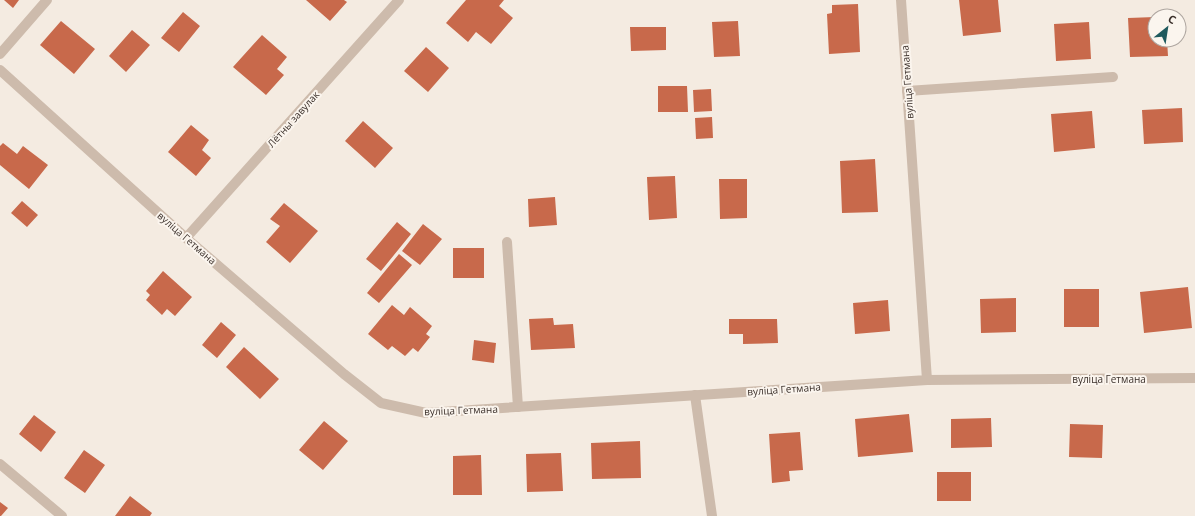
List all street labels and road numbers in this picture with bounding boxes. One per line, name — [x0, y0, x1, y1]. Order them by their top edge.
street label: вуліца Гетмана — [897, 45, 917, 119]
street label: Лётны завулак — [264, 87, 323, 150]
street label: вуліца Гетмана — [155, 209, 219, 267]
street label: вуліца Гетмана — [1072, 372, 1146, 386]
street label: вуліца Гетмана — [747, 379, 821, 399]
street label: вуліца Гетмана — [424, 402, 498, 418]

